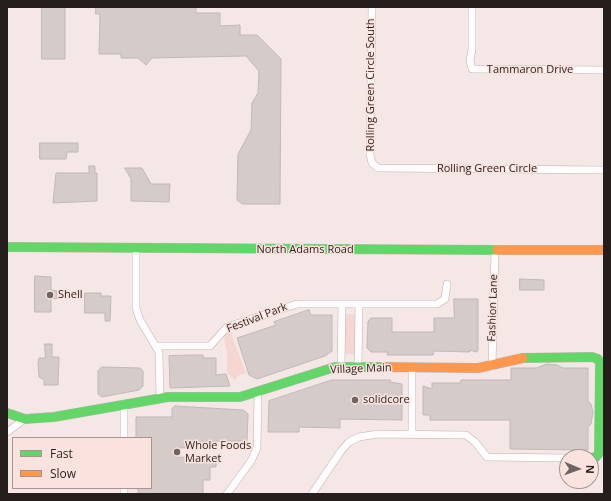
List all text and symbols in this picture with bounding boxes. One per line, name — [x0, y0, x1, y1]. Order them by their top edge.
street label: Rolling Green Circle South — [364, 18, 378, 152]
street label: Tammaron Drive — [487, 63, 573, 77]
street label: Rolling Green Circle — [437, 162, 537, 176]
street label: North Adams Road — [256, 243, 354, 257]
street label: Fashion Lane — [485, 274, 501, 342]
place label: Shell — [58, 288, 83, 302]
marker: Shell — [45, 290, 55, 300]
street label: Festival Park — [225, 300, 289, 336]
street label: Village Main — [330, 361, 392, 377]
place label: solidcore — [363, 393, 410, 407]
marker: solidcore — [350, 395, 360, 405]
legend — [12, 437, 152, 489]
place label: Whole Foods Market — [185, 439, 251, 465]
text: Fast — [50, 445, 73, 462]
marker: Whole Foods Market — [172, 447, 182, 457]
north arrow — [559, 449, 599, 489]
text: Slow — [50, 465, 76, 482]
text: N — [583, 465, 598, 474]

